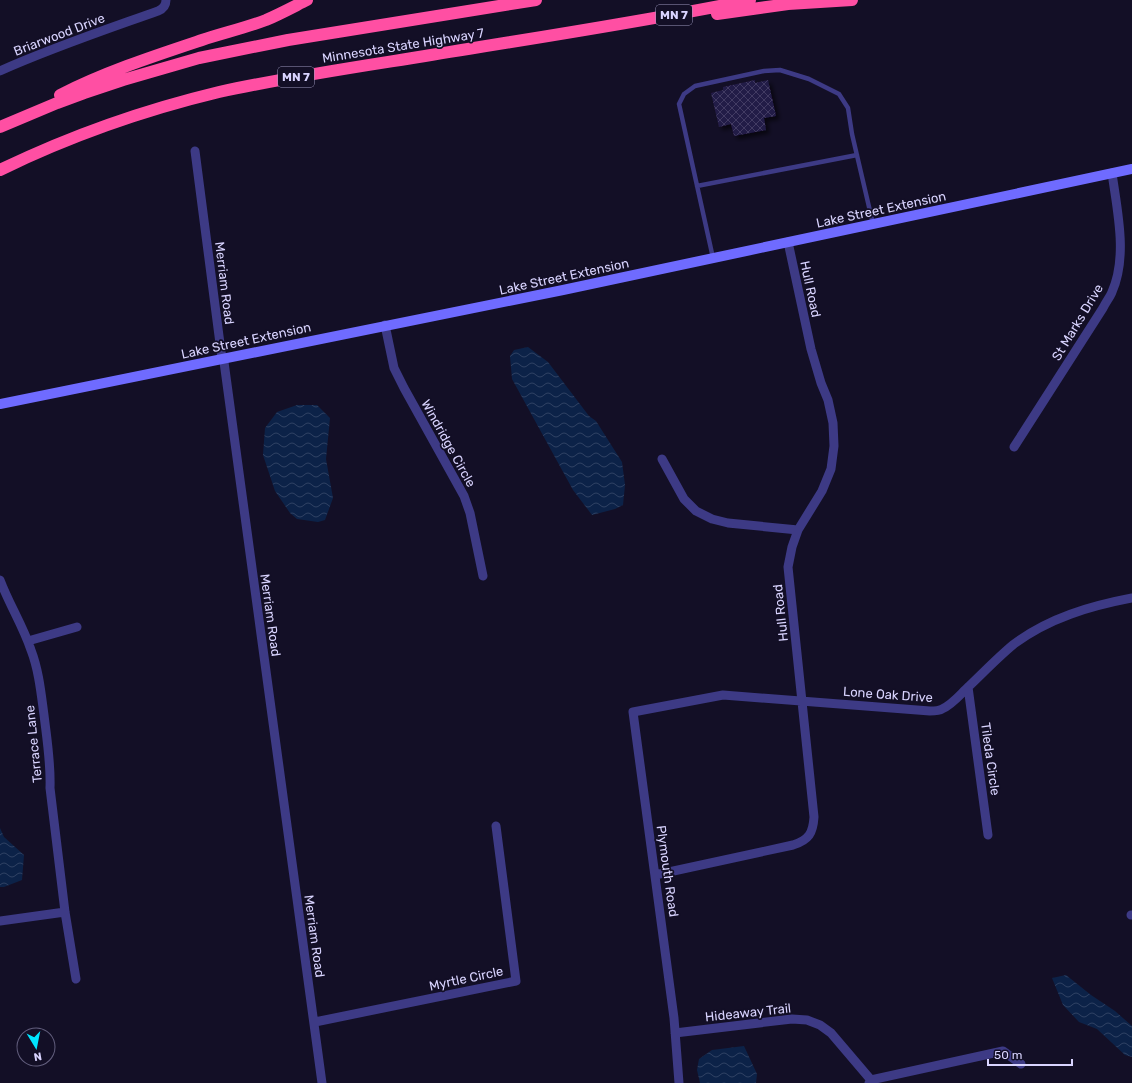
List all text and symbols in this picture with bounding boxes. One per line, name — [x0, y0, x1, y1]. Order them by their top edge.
road number: MN 7 — [656, 5, 692, 25]
street label: Briarwood Drive — [12, 10, 107, 59]
street label: Minnesota State Highway 7 — [321, 25, 486, 67]
road number: MN 7 — [278, 67, 314, 87]
street label: Lake Street Extension — [815, 188, 947, 231]
street label: Merriam Road — [212, 241, 237, 325]
street label: Lake Street Extension — [498, 255, 630, 298]
street label: Hull Road — [797, 259, 824, 319]
street label: St Marks Drive — [1049, 281, 1106, 363]
street label: Lake Street Extension — [180, 319, 312, 362]
street label: Windridge Circle — [418, 397, 479, 490]
street label: Merriam Road — [257, 573, 284, 657]
street label: Hull Road — [770, 584, 791, 642]
street label: Lone Oak Drive — [843, 684, 933, 705]
street label: Terrace Lane — [22, 704, 45, 783]
street label: Tileda Circle — [978, 722, 1003, 796]
street label: Plymouth Road — [654, 824, 681, 918]
street label: Merriam Road — [301, 894, 328, 978]
street label: Myrtle Circle — [428, 963, 505, 994]
street label: Hideaway Trail — [704, 1001, 792, 1024]
north arrow — [16, 1027, 56, 1067]
scale bar — [988, 1041, 1072, 1067]
text: 50 m — [994, 1048, 1022, 1062]
text: N — [33, 1049, 43, 1063]

